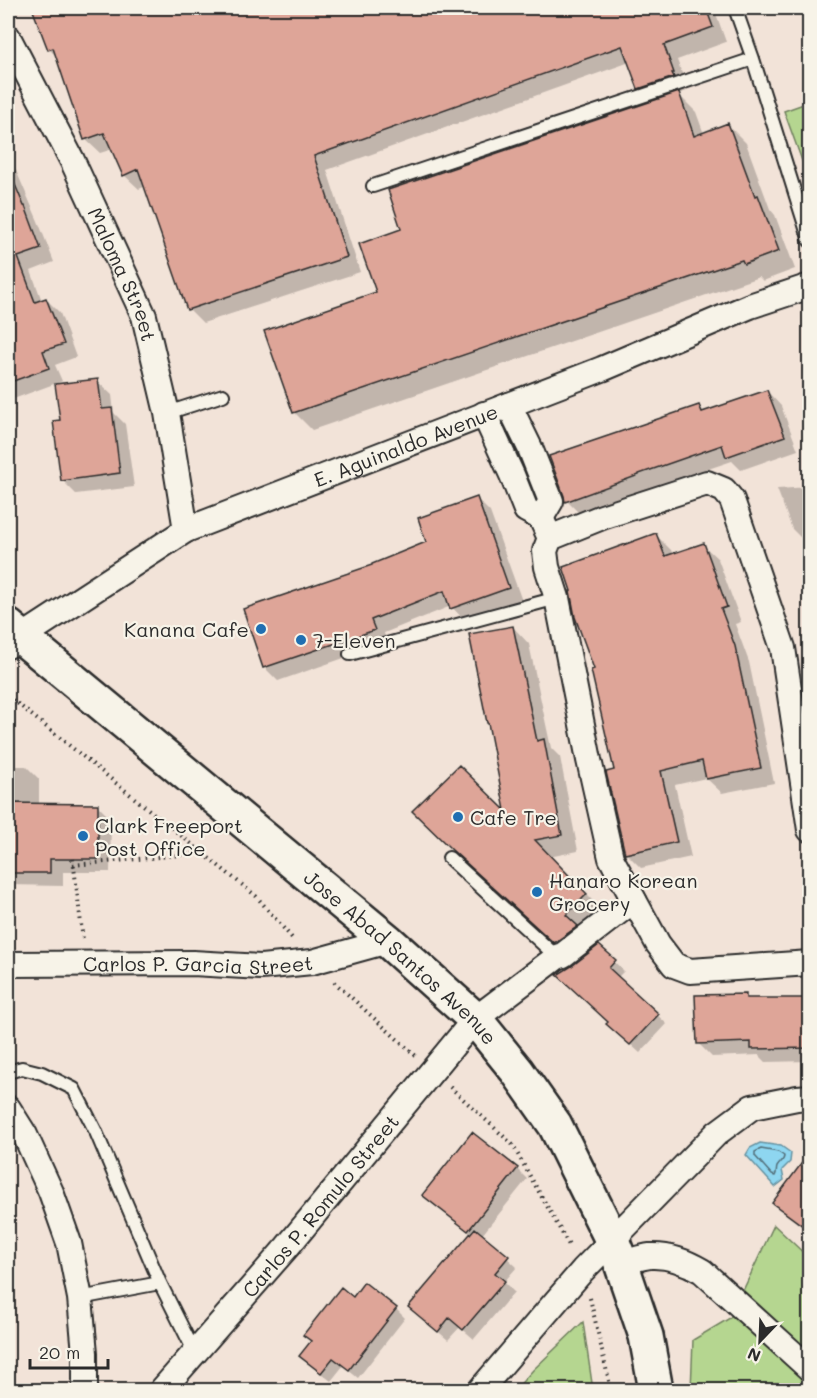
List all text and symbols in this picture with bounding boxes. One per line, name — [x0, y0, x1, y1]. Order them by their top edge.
street label: Maloma Street — [83, 203, 163, 344]
street label: E. Aguinaldo Avenue — [310, 398, 501, 492]
place label: Kanana Cafe — [124, 616, 249, 642]
marker: Kanana Cafe — [254, 622, 268, 636]
place label: 7-Eleven — [313, 627, 395, 653]
marker: 7-Eleven — [294, 633, 308, 647]
place label: Cafe Tre — [470, 804, 557, 830]
marker: Cafe Tre — [451, 810, 465, 824]
place label: Clark Freeport Post Office — [95, 812, 243, 861]
marker: Clark Freeport Post Office — [76, 829, 90, 843]
street label: Jose Abad Santos Avenue — [299, 864, 503, 1050]
place label: Hanaro Korean Grocery — [549, 867, 698, 916]
marker: Hanaro Korean Grocery — [530, 885, 544, 899]
street label: Carlos P. Garcia Street — [83, 949, 314, 980]
street label: Carlos P. Romulo Street — [236, 1109, 404, 1303]
north arrow — [730, 1311, 790, 1371]
scale bar — [30, 1332, 108, 1370]
text: 20 m — [39, 1340, 80, 1364]
text: N — [744, 1343, 764, 1367]

